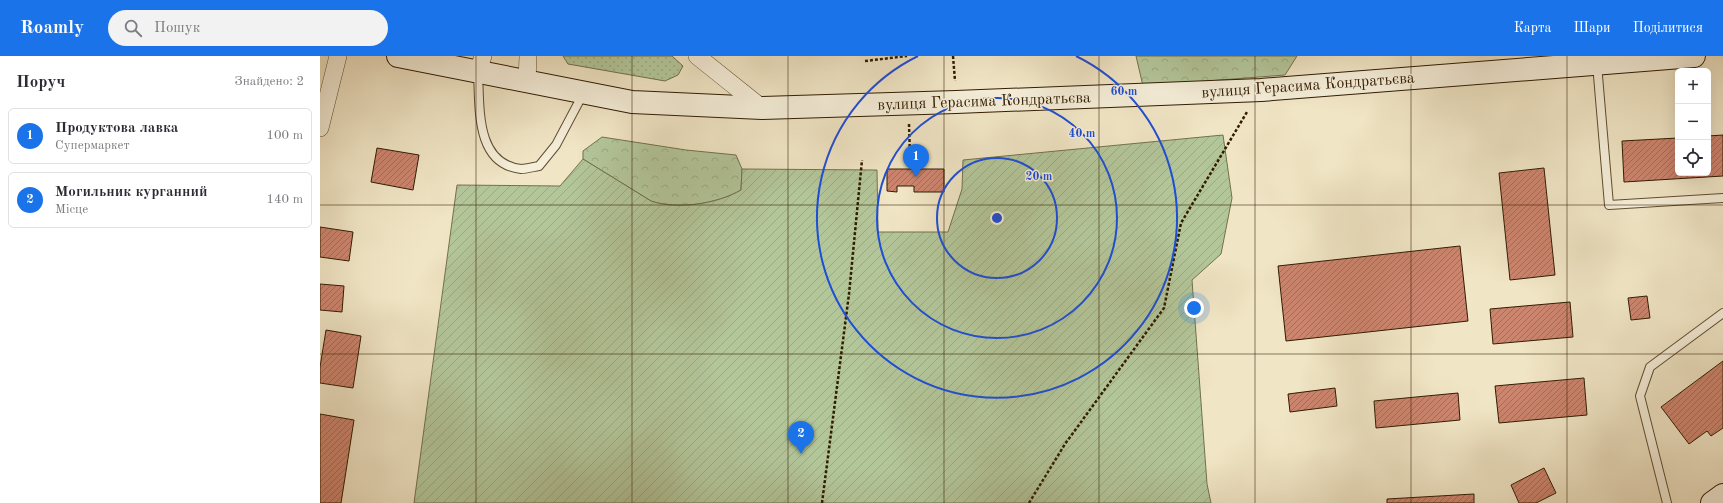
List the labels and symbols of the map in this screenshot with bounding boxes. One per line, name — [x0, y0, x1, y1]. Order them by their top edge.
street label: вулиця Герасима Кондратьєва — [1201, 71, 1415, 101]
text: 60 m — [1111, 86, 1138, 98]
street label: вулиця Герасима Кондратьєва — [877, 90, 1091, 114]
text: 40 m — [1069, 128, 1096, 140]
pin: 1 — [903, 144, 929, 177]
text: 20 m — [1026, 171, 1053, 183]
centre of rings — [990, 211, 1004, 225]
your location — [1184, 298, 1204, 318]
pin: 2 — [788, 421, 814, 454]

